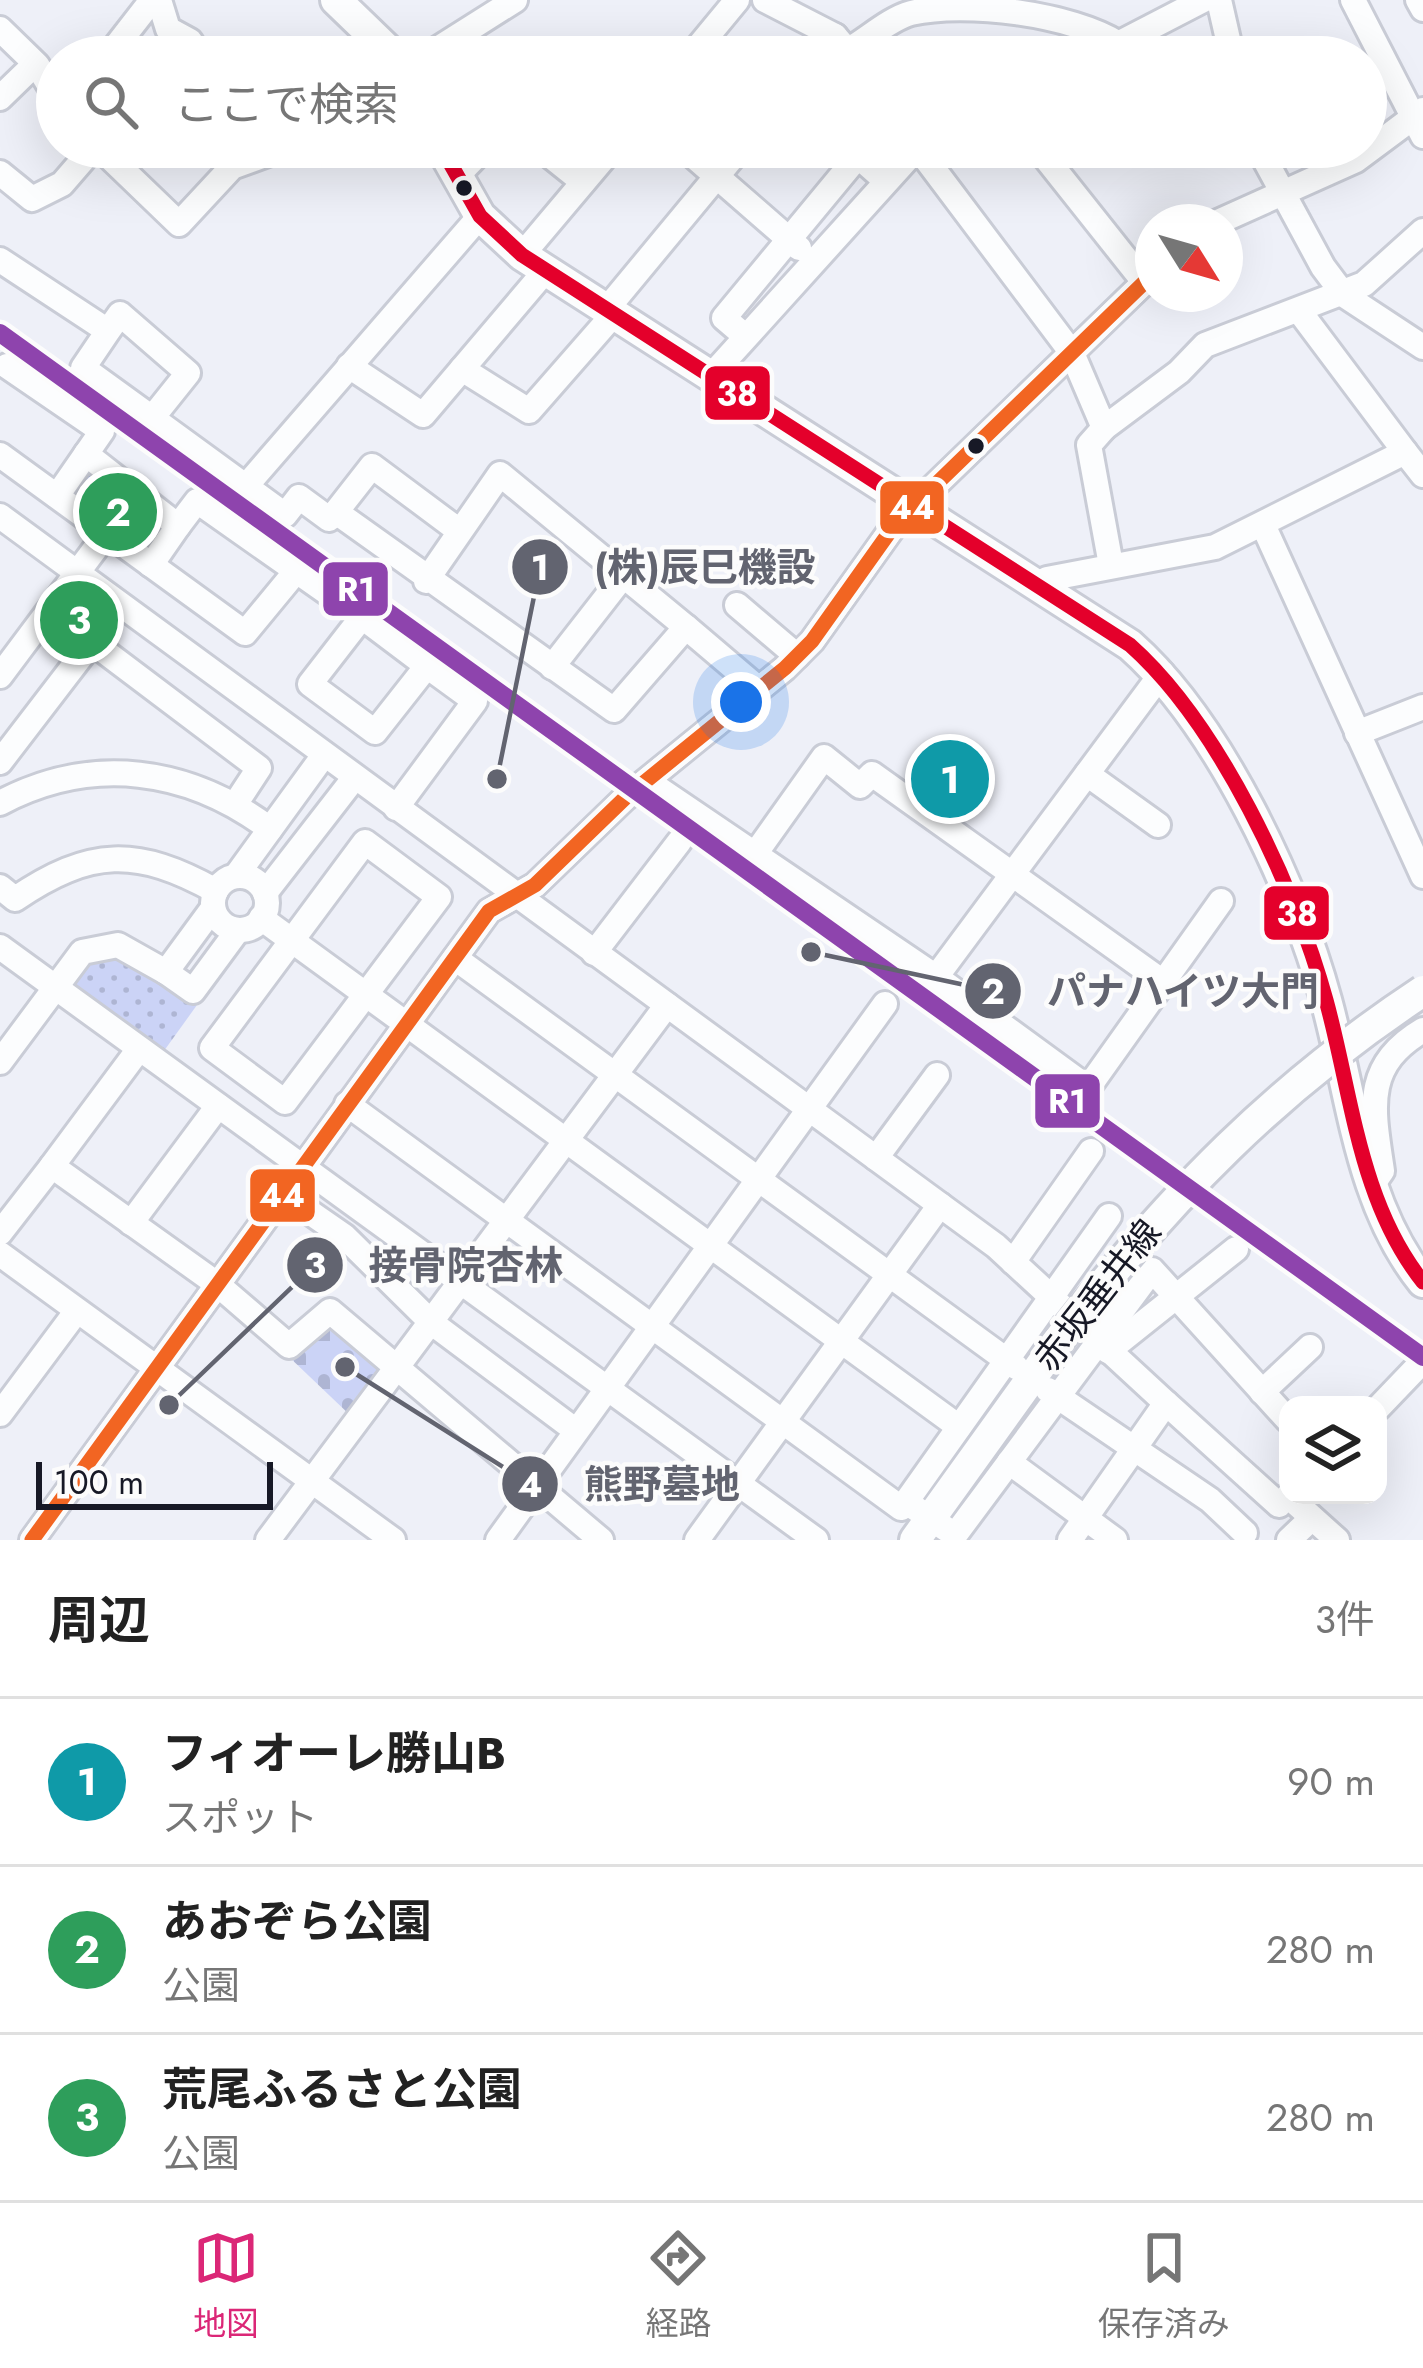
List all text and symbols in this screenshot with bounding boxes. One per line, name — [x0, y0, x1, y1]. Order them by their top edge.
search box — [36, 36, 1387, 168]
icon: search — [78, 69, 144, 135]
text: ここで検索 — [174, 72, 399, 137]
unlabelled marker — [453, 177, 475, 199]
north arrow — [1135, 204, 1243, 312]
line badge: 38 — [703, 364, 772, 422]
text: 38 — [716, 370, 758, 417]
unlabelled marker — [965, 435, 987, 457]
pin: 2 — [79, 467, 157, 557]
line badge: 44 — [878, 479, 946, 536]
text: 44 — [889, 484, 935, 531]
callout: (株)辰巳機設 — [510, 530, 839, 605]
text: (株)辰巳機設 — [594, 539, 816, 596]
text: 1 — [531, 541, 549, 593]
line badge: R1 — [321, 560, 390, 618]
text: R1 — [337, 566, 375, 613]
pin: 3 — [40, 575, 118, 665]
your location — [711, 672, 771, 732]
pin: 1 — [911, 734, 989, 824]
line badge: 38 — [1262, 884, 1331, 942]
text: 38 — [1276, 890, 1318, 937]
callout: パナハイツ大門 — [963, 954, 1344, 1029]
text: パナハイツ大門 — [1047, 963, 1319, 1020]
text: 2 — [981, 965, 1005, 1017]
line badge: R1 — [1033, 1072, 1102, 1130]
text: R1 — [1048, 1078, 1086, 1125]
line badge: 44 — [248, 1167, 317, 1224]
text: 44 — [259, 1172, 305, 1219]
street label: 赤坂垂井線 — [1021, 1208, 1173, 1382]
callout: 接骨院杏林 — [285, 1228, 588, 1303]
text: 接骨院杏林 — [368, 1237, 564, 1294]
text: 3 — [304, 1239, 326, 1291]
map controls — [1279, 1396, 1387, 1504]
button: layers — [1279, 1396, 1387, 1504]
callout: 熊野墓地 — [500, 1447, 764, 1522]
scale bar — [36, 1456, 273, 1509]
text: 熊野墓地 — [584, 1456, 740, 1513]
text: 4 — [517, 1458, 543, 1510]
text: 100 m — [54, 1459, 144, 1506]
text: 周辺 — [48, 1583, 150, 1657]
text: 3件 — [1315, 1591, 1375, 1648]
text: フィオーレ勝山B — [162, 1721, 506, 1786]
text: 1 — [77, 1753, 97, 1810]
text: 90 m — [1287, 1753, 1375, 1810]
text: スポット — [162, 1789, 318, 1846]
text: あおぞら公園 — [162, 1889, 432, 1954]
text: 2 — [74, 1921, 100, 1978]
text: 280 m — [1266, 1921, 1375, 1978]
text: 公園 — [162, 1957, 240, 2014]
text: 荒尾ふるさと公園 — [162, 2057, 522, 2122]
text: 3 — [75, 2089, 99, 2146]
text: 280 m — [1266, 2089, 1375, 2146]
text: 公園 — [162, 2125, 240, 2182]
tab: 地図 — [193, 2225, 259, 2347]
tab: 経路 — [645, 2225, 711, 2347]
tab: 保存済み — [1098, 2225, 1230, 2347]

